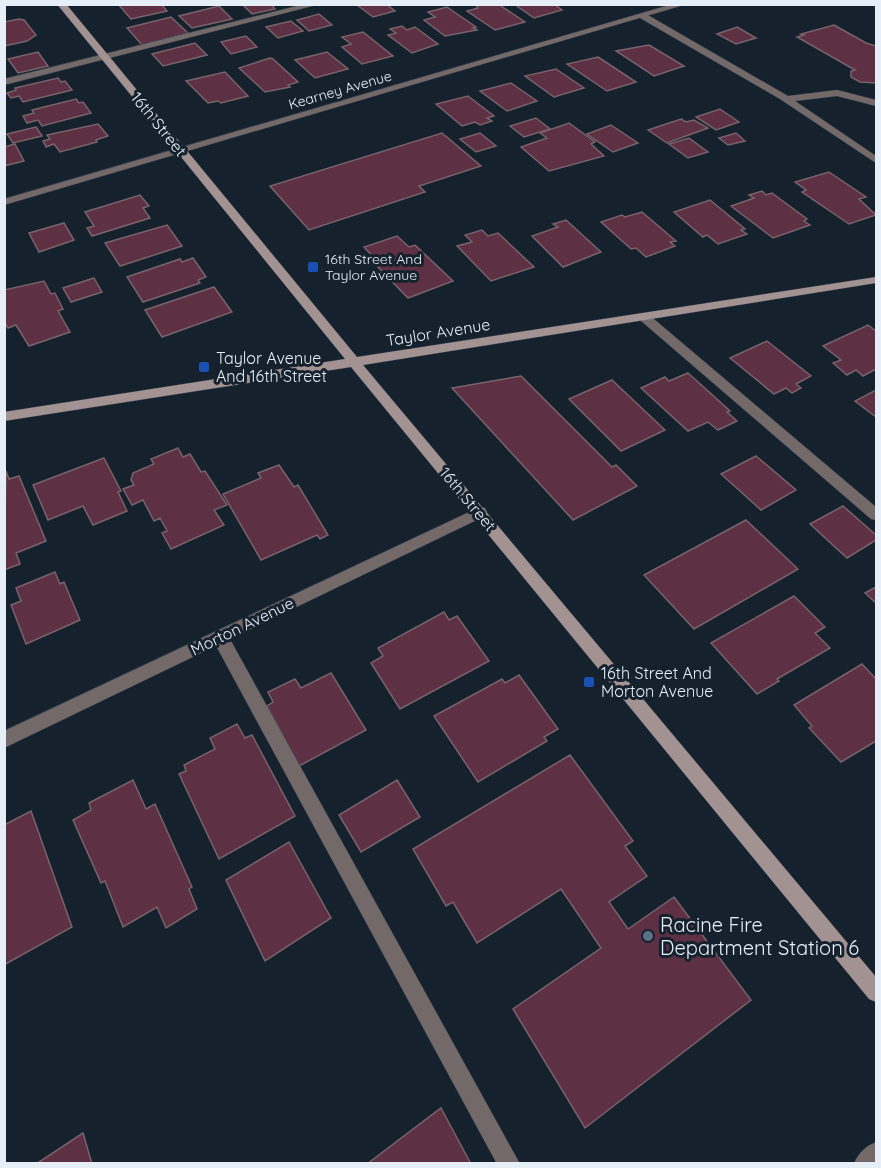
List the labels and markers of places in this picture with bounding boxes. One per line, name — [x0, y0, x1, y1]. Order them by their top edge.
place label: 16th Street And Taylor Avenue — [325, 250, 422, 284]
marker: 16th Street And Taylor Avenue — [306, 260, 320, 274]
place label: Taylor Avenue And 16th Street — [216, 348, 327, 386]
marker: Taylor Avenue And 16th Street — [197, 360, 211, 374]
place label: 16th Street And Morton Avenue — [601, 663, 713, 701]
marker: 16th Street And Morton Avenue — [582, 675, 596, 689]
place label: Racine Fire Department Station 6 — [660, 912, 859, 960]
marker: Racine Fire Department Station 6 — [641, 929, 655, 943]

